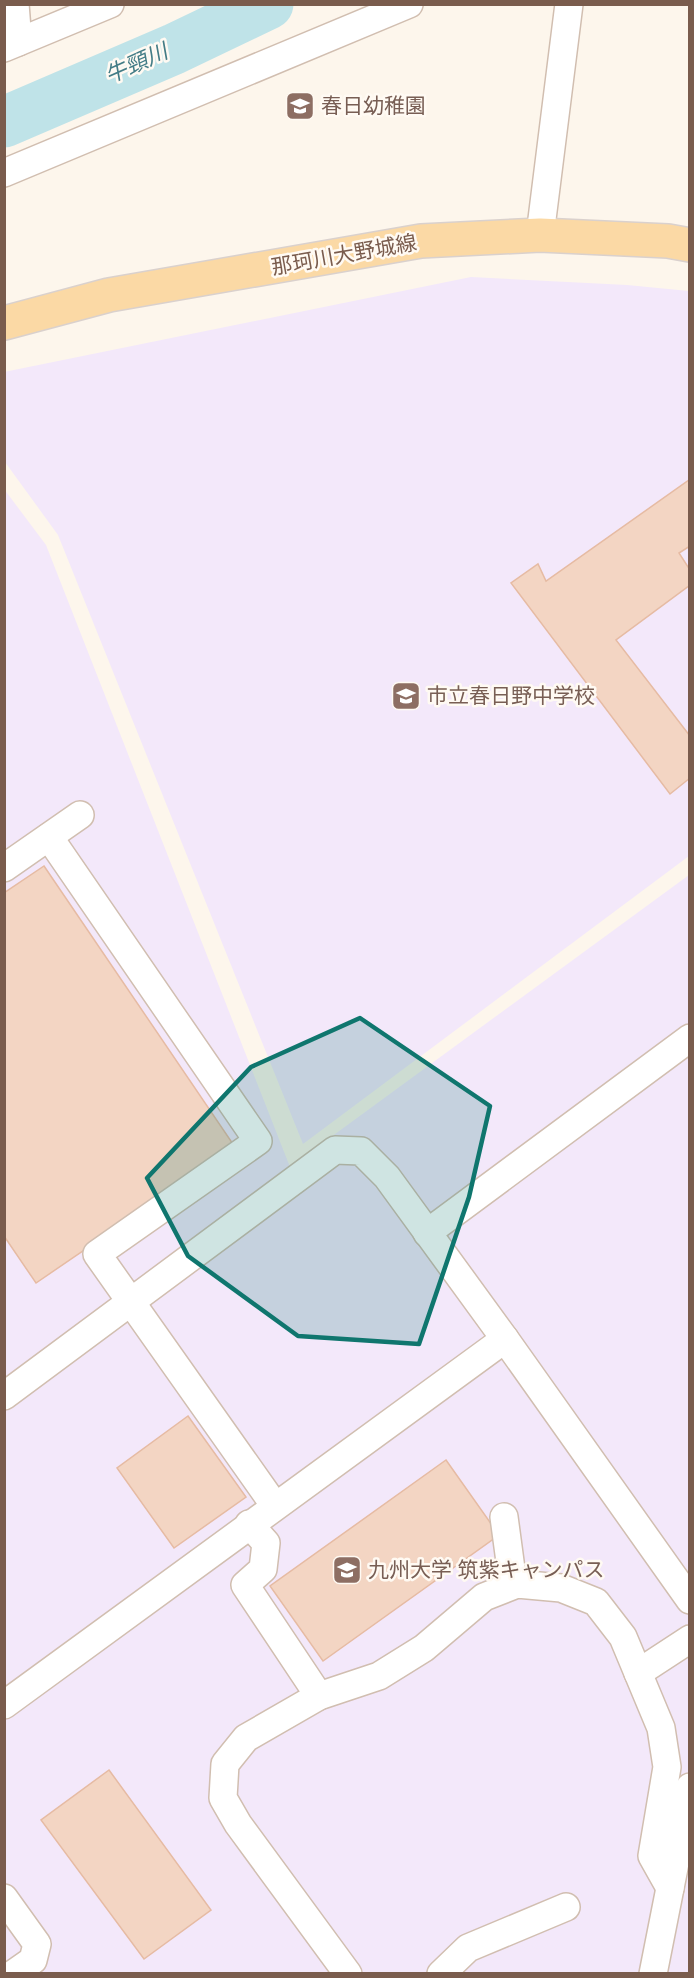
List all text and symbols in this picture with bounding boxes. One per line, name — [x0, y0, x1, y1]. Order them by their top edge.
water label: 牛頸川 — [101, 37, 174, 89]
school or university icon: 春日幼稚園 — [284, 90, 316, 122]
place label: 春日幼稚園 — [321, 93, 426, 119]
street label: 那珂川大野城線 — [269, 229, 419, 281]
school or university icon: 市立春日野中学校 — [390, 680, 422, 712]
place label: 市立春日野中学校 — [427, 683, 595, 709]
school or university icon: 九州大学 筑紫キャンパス — [331, 1554, 363, 1586]
place label: 九州大学 筑紫キャンパス — [368, 1557, 605, 1583]

